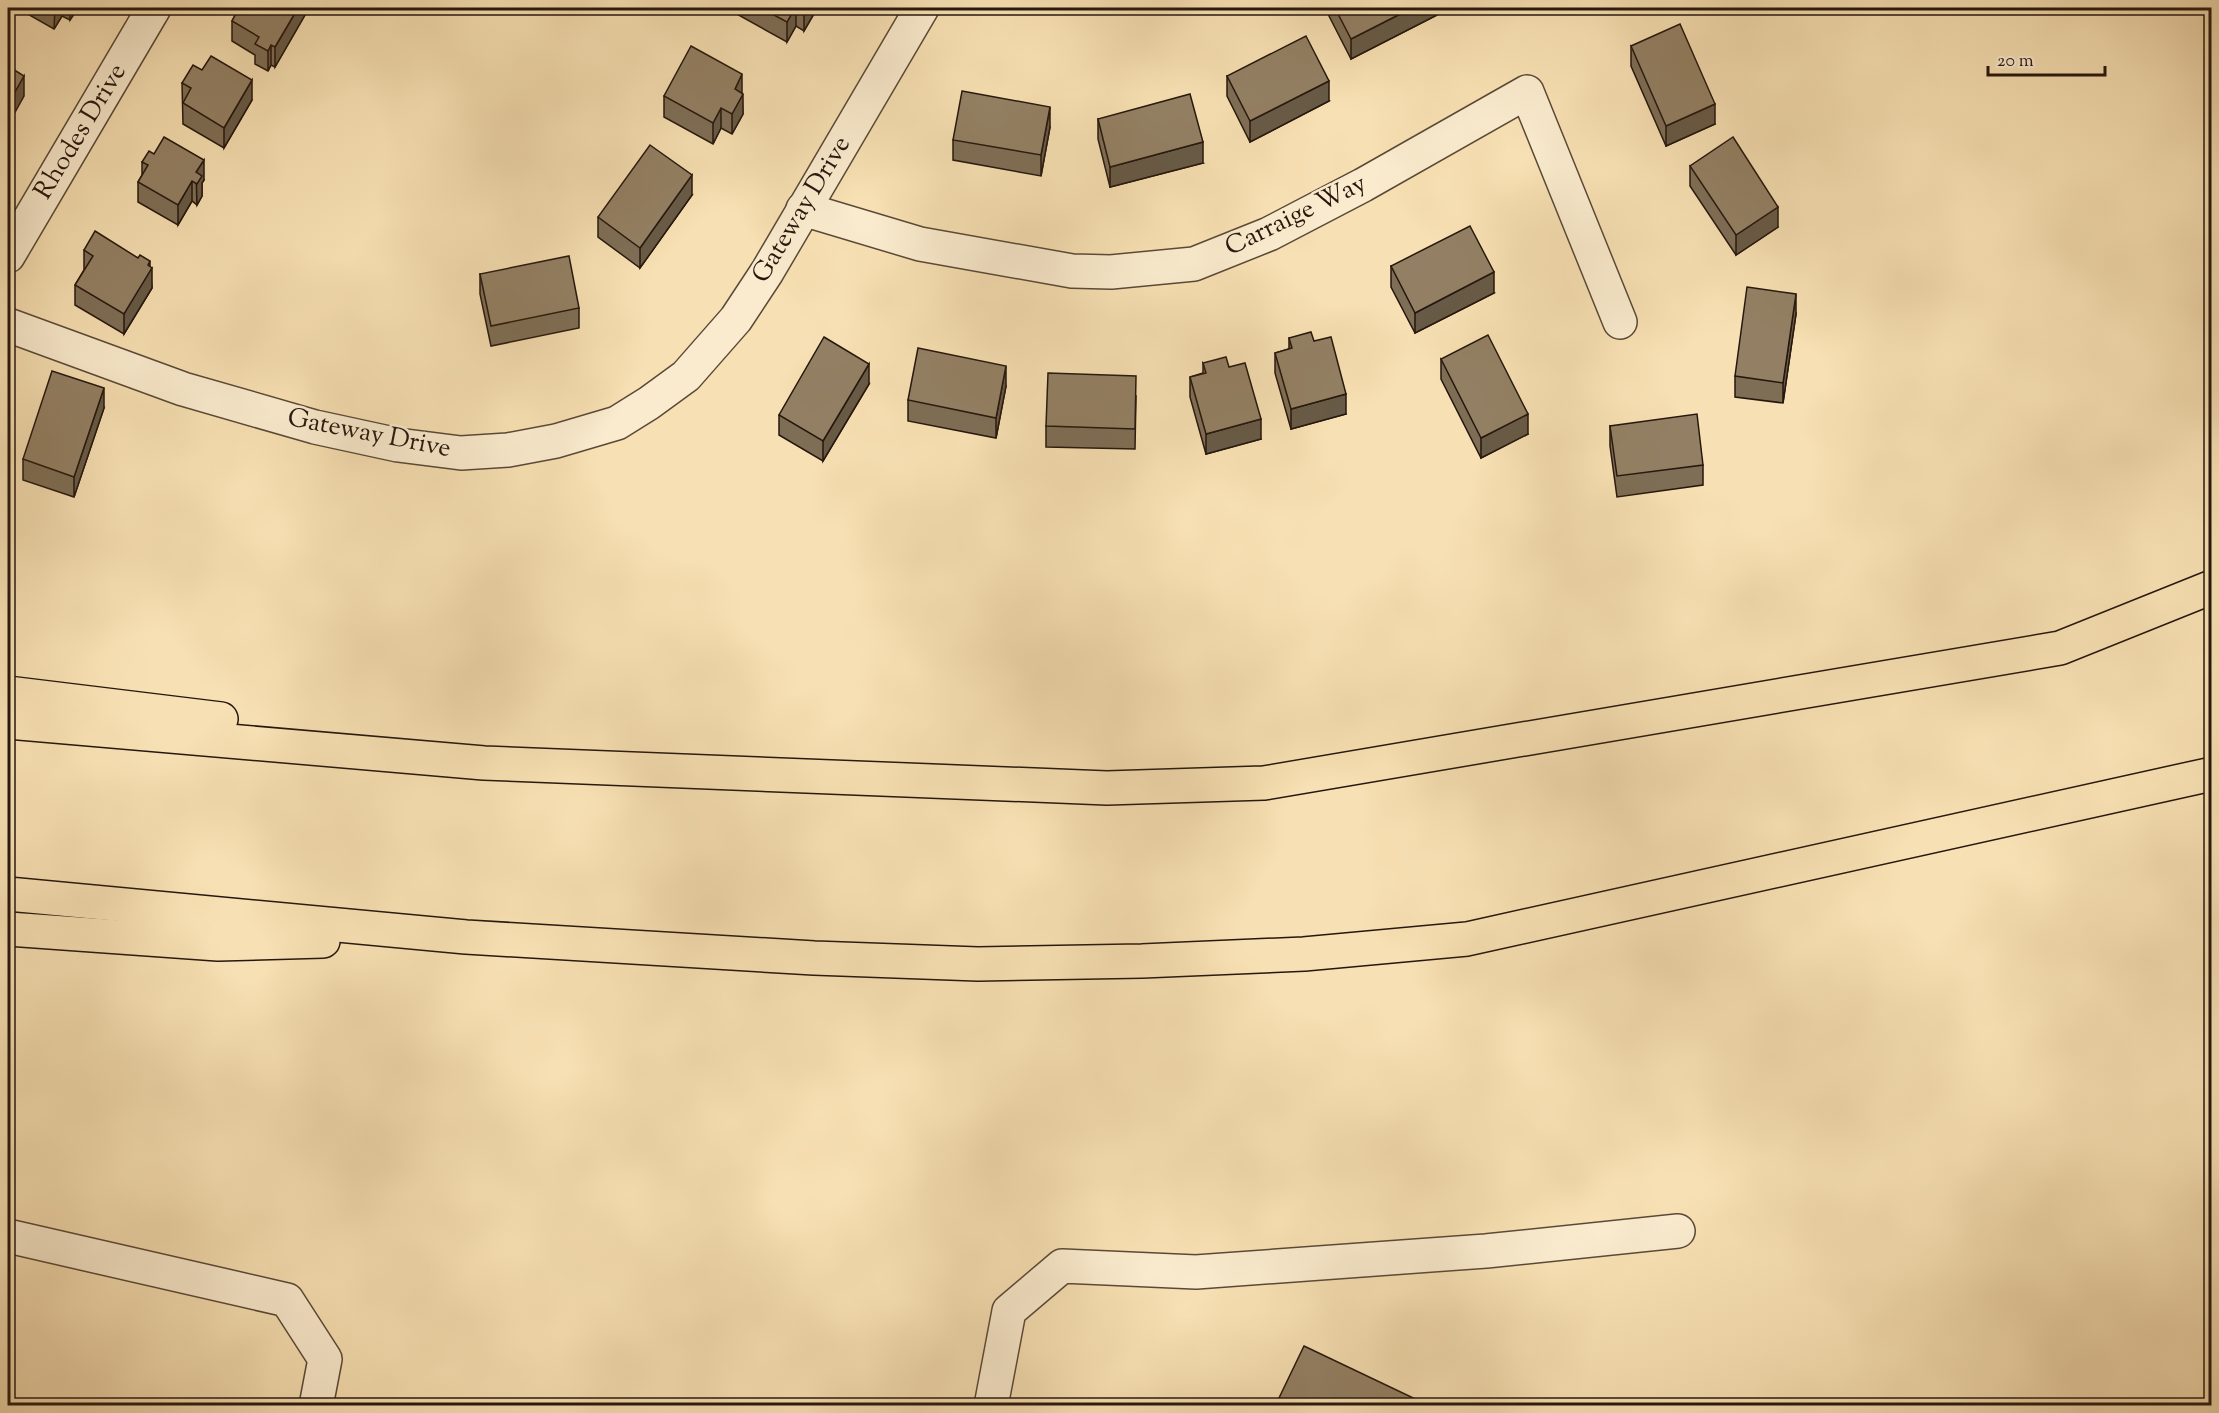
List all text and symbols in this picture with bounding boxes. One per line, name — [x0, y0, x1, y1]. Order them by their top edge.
scale bar — [1988, 39, 2105, 77]
text: 20 m — [1997, 49, 2034, 75]
street label: Rhodes Drive — [26, 57, 136, 207]
street label: Gateway Drive — [743, 129, 861, 291]
street label: Carraige Way — [1219, 166, 1373, 266]
street label: Gateway Drive — [284, 400, 454, 468]

